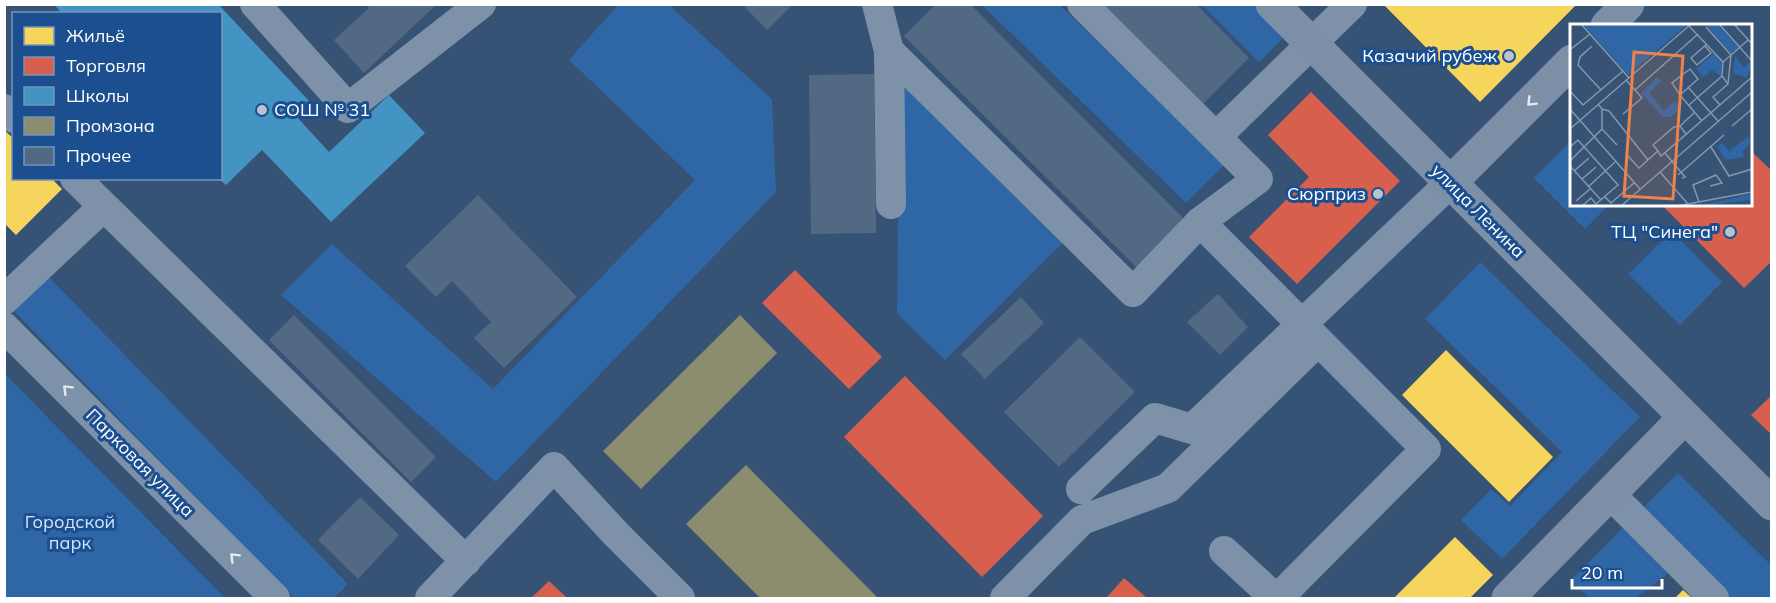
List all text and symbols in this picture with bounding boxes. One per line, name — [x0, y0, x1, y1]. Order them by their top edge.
legend — [12, 12, 222, 180]
text: Жильё — [66, 24, 125, 47]
inset map — [1570, 24, 1752, 206]
place label: Казачий рубеж — [1362, 44, 1497, 67]
marker: Казачий рубеж — [1502, 49, 1516, 63]
text: Торговля — [66, 54, 146, 77]
text: Школы — [66, 84, 129, 107]
one-way arrow — [1527, 95, 1538, 106]
place label: СОШ № 31 — [274, 98, 370, 121]
marker: СОШ № 31 — [255, 103, 269, 117]
text: Промзона — [66, 114, 155, 137]
text: Прочее — [66, 144, 131, 167]
street label: улица Ленина — [1426, 159, 1530, 263]
place label: Сюрприз — [1287, 182, 1366, 205]
marker: Сюрприз — [1371, 187, 1385, 201]
place label: ТЦ "Синега" — [1611, 220, 1718, 243]
marker: ТЦ "Синега" — [1723, 225, 1737, 239]
one-way arrow — [63, 386, 74, 397]
street label: Парковая улица — [81, 404, 199, 522]
park label: Городской парк — [25, 510, 115, 554]
scale bar — [1572, 552, 1662, 590]
one-way arrow — [230, 553, 241, 564]
text: 20 m — [1581, 561, 1623, 584]

